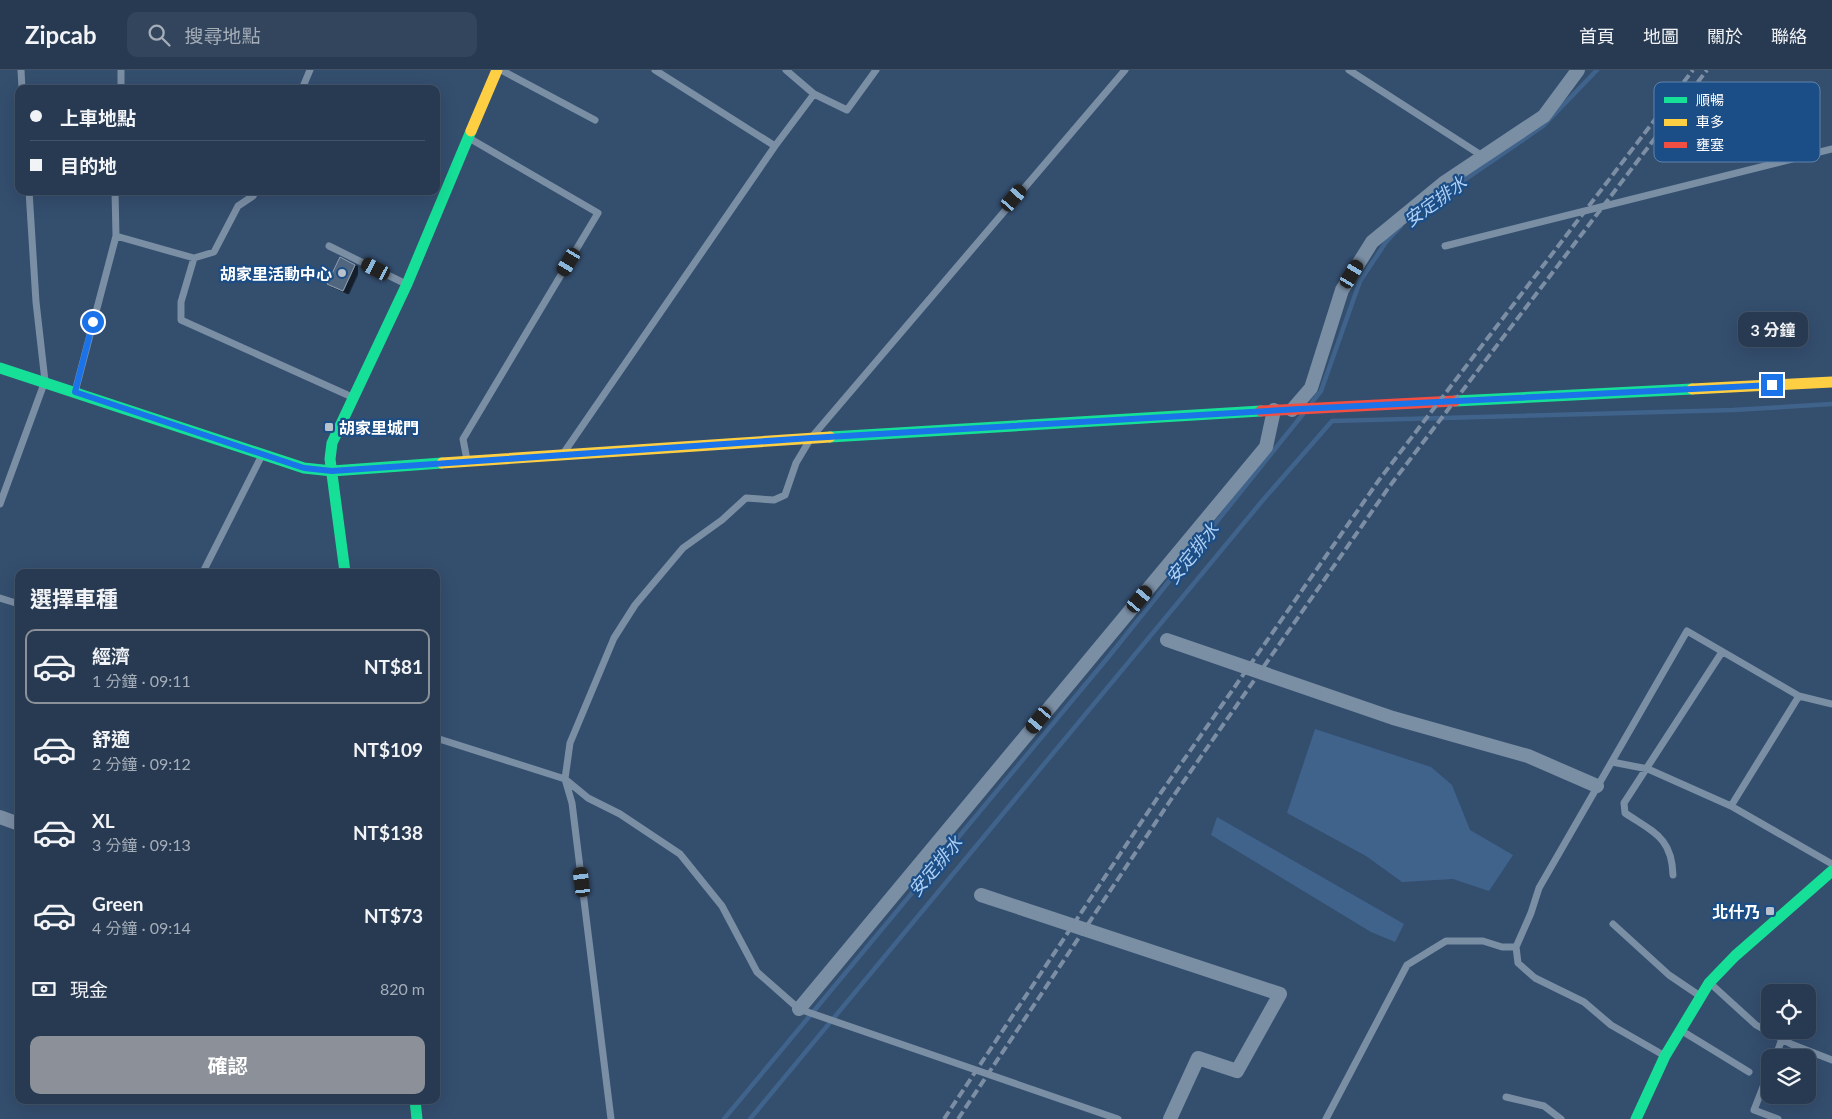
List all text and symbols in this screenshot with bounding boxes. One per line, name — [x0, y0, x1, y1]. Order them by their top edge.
search box — [127, 12, 477, 57]
text: Zipcab — [25, 20, 97, 49]
icon: search — [145, 21, 173, 49]
text: 搜尋地點 — [185, 24, 261, 47]
text: 首頁 — [1579, 25, 1615, 47]
text: 地圖 — [1643, 25, 1679, 47]
text: 關於 — [1707, 25, 1743, 47]
text: 聯絡 — [1771, 25, 1807, 47]
legend — [1654, 82, 1820, 162]
text: 順暢 — [1696, 91, 1724, 108]
text: 上車地點 — [60, 106, 136, 129]
text: 車多 — [1696, 113, 1724, 130]
text: 壅塞 — [1696, 136, 1724, 153]
text: 目的地 — [60, 154, 117, 177]
water label: 安定排水 — [1399, 170, 1471, 231]
car — [998, 182, 1029, 214]
car — [554, 245, 583, 279]
car — [359, 256, 392, 282]
car — [1337, 257, 1366, 291]
place label: 胡家里活動中心 — [220, 264, 332, 283]
marker: 胡家里活動中心 — [336, 267, 348, 279]
route start — [82, 311, 104, 333]
callout: 3 分鐘 — [1737, 312, 1807, 348]
text: 3 分鐘 — [1750, 320, 1796, 339]
route end — [1761, 374, 1783, 396]
place label: 胡家里城門 — [339, 418, 419, 437]
marker: 胡家里城門 — [323, 421, 335, 433]
water label: 安定排水 — [1161, 517, 1224, 588]
car — [1124, 583, 1155, 615]
text: 選擇車種 — [30, 585, 118, 612]
icon: car — [32, 644, 77, 689]
text: 經濟 — [92, 644, 130, 667]
text: NT$81 — [364, 655, 423, 678]
text: 1 分鐘 · 09:11 — [92, 671, 191, 690]
car — [1023, 704, 1054, 736]
icon: car — [32, 727, 77, 772]
text: 舒適 — [92, 727, 130, 750]
text: NT$109 — [353, 738, 423, 761]
text: 2 分鐘 · 09:12 — [92, 754, 191, 773]
text: XL — [92, 809, 115, 832]
icon: car — [32, 810, 77, 855]
text: NT$138 — [353, 821, 423, 844]
water label: 安定排水 — [903, 831, 967, 901]
text: 3 分鐘 · 09:13 — [92, 835, 191, 854]
car — [572, 866, 591, 898]
text: Green — [92, 892, 143, 915]
icon: car — [32, 893, 77, 938]
place label: 北什乃 — [1712, 902, 1760, 921]
text: NT$73 — [364, 904, 423, 927]
marker: 北什乃 — [1764, 905, 1776, 917]
text: 4 分鐘 · 09:14 — [92, 918, 191, 937]
icon: cash — [30, 975, 58, 1003]
text: 現金 — [70, 978, 108, 1001]
text: 820 m — [380, 979, 425, 998]
map controls — [1761, 984, 1816, 1104]
button: locate — [1761, 984, 1816, 1039]
button: 確認 — [30, 1036, 425, 1094]
button: layers — [1761, 1049, 1816, 1104]

